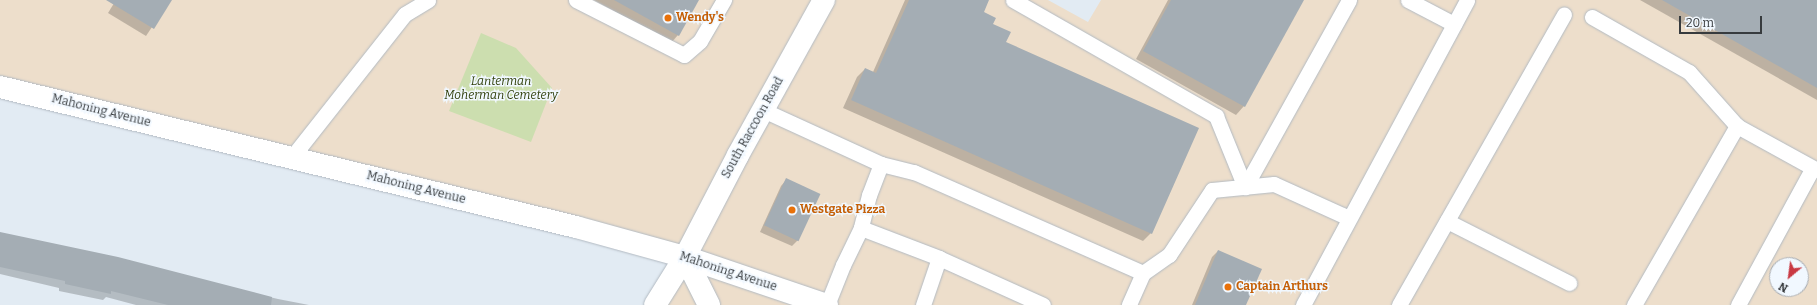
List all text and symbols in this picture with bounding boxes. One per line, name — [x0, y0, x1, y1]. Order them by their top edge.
scale bar — [1681, 8, 1764, 34]
place label: Wendy's — [676, 11, 724, 25]
marker: Wendy's — [663, 13, 673, 23]
text: 20 m — [1686, 16, 1714, 30]
park label: Lanterman Moherman Cemetery — [444, 75, 558, 103]
street label: South Raccoon Road — [719, 75, 787, 181]
street label: Mahoning Avenue — [50, 92, 152, 130]
street label: Mahoning Avenue — [365, 169, 467, 207]
place label: Westgate Pizza — [800, 203, 885, 217]
marker: Westgate Pizza — [787, 205, 797, 215]
street label: Mahoning Avenue — [678, 249, 778, 295]
north arrow — [1769, 257, 1809, 297]
text: N — [1777, 279, 1790, 295]
place label: Captain Arthurs — [1236, 280, 1328, 294]
marker: Captain Arthurs — [1223, 282, 1233, 292]

